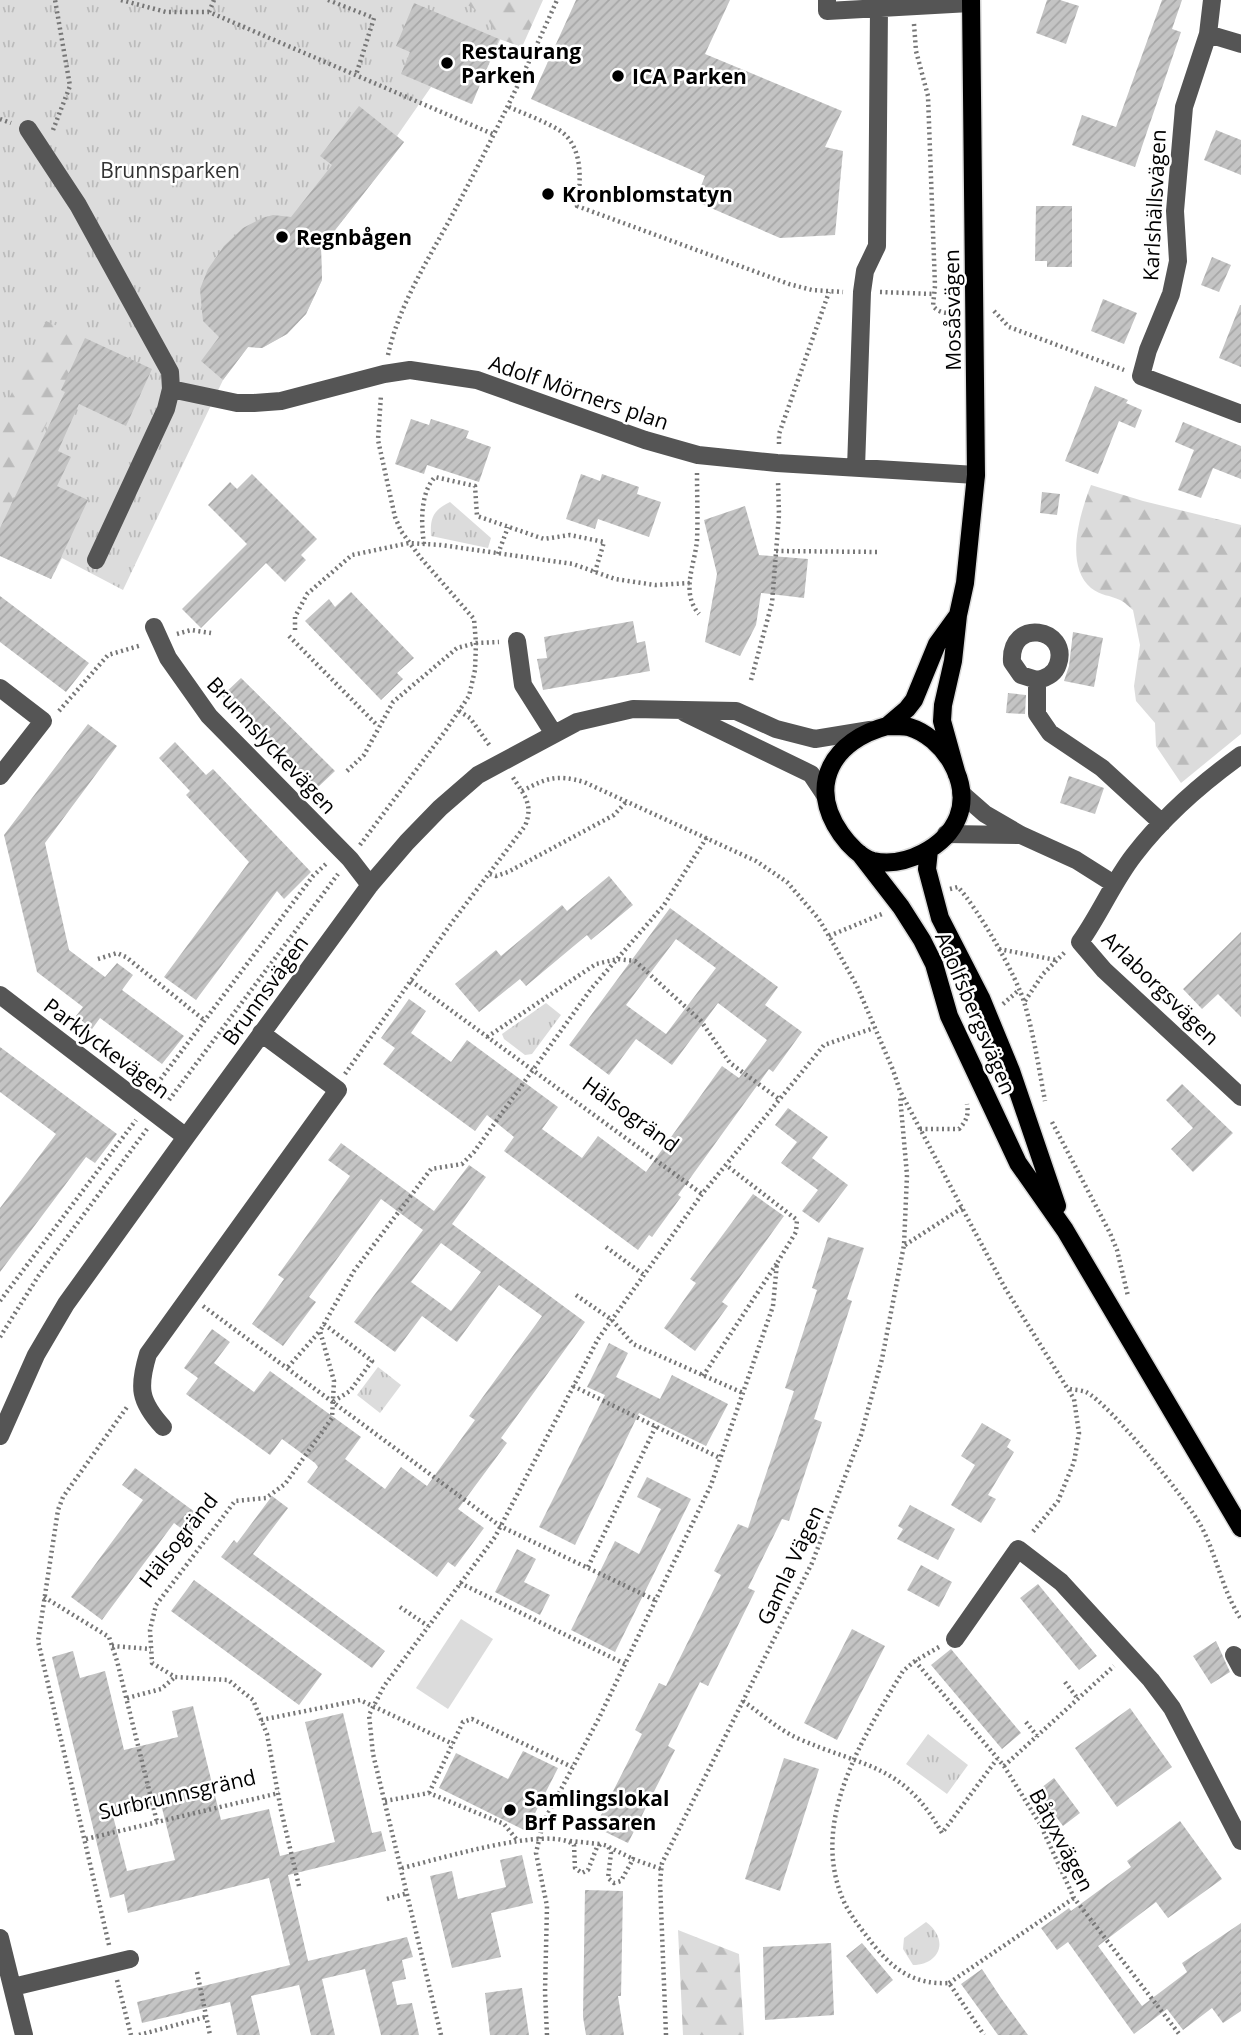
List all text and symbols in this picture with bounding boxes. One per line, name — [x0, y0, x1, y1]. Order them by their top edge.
place label: Restaurang Parken — [461, 37, 581, 89]
marker: Restaurang Parken — [439, 55, 455, 71]
place label: ICA Parken — [632, 62, 747, 90]
marker: ICA Parken — [610, 68, 626, 84]
street label: Karlshällsvägen — [1136, 128, 1172, 282]
park label: Brunnsparken — [100, 156, 240, 184]
place label: Kronblomstatyn — [562, 180, 733, 208]
marker: Kronblomstatyn — [540, 186, 556, 202]
place label: Regnbågen — [296, 223, 412, 251]
marker: Regnbågen — [274, 229, 290, 245]
street label: Mosåsvägen — [937, 249, 967, 371]
street label: Adolf Mörners plan — [486, 348, 672, 436]
street label: Brunnslyckevägen — [201, 670, 343, 820]
street label: Arlaborgsvägen — [1096, 925, 1226, 1051]
street label: Adolfsbergsvägen — [929, 927, 1023, 1099]
street label: Brunnsvägen — [216, 930, 314, 1050]
street label: Parklyckevägen — [38, 991, 176, 1105]
street label: Hälsogränd — [577, 1070, 685, 1158]
street label: Hälsogränd — [132, 1487, 224, 1593]
street label: Gamla Vägen — [750, 1501, 830, 1629]
street label: Surbrunnsgränd — [96, 1762, 258, 1826]
place label: Samlingslokal Brf Passaren — [524, 1784, 669, 1836]
street label: Båtyxvägen — [1023, 1784, 1101, 1896]
marker: Samlingslokal Brf Passaren — [502, 1802, 518, 1818]

